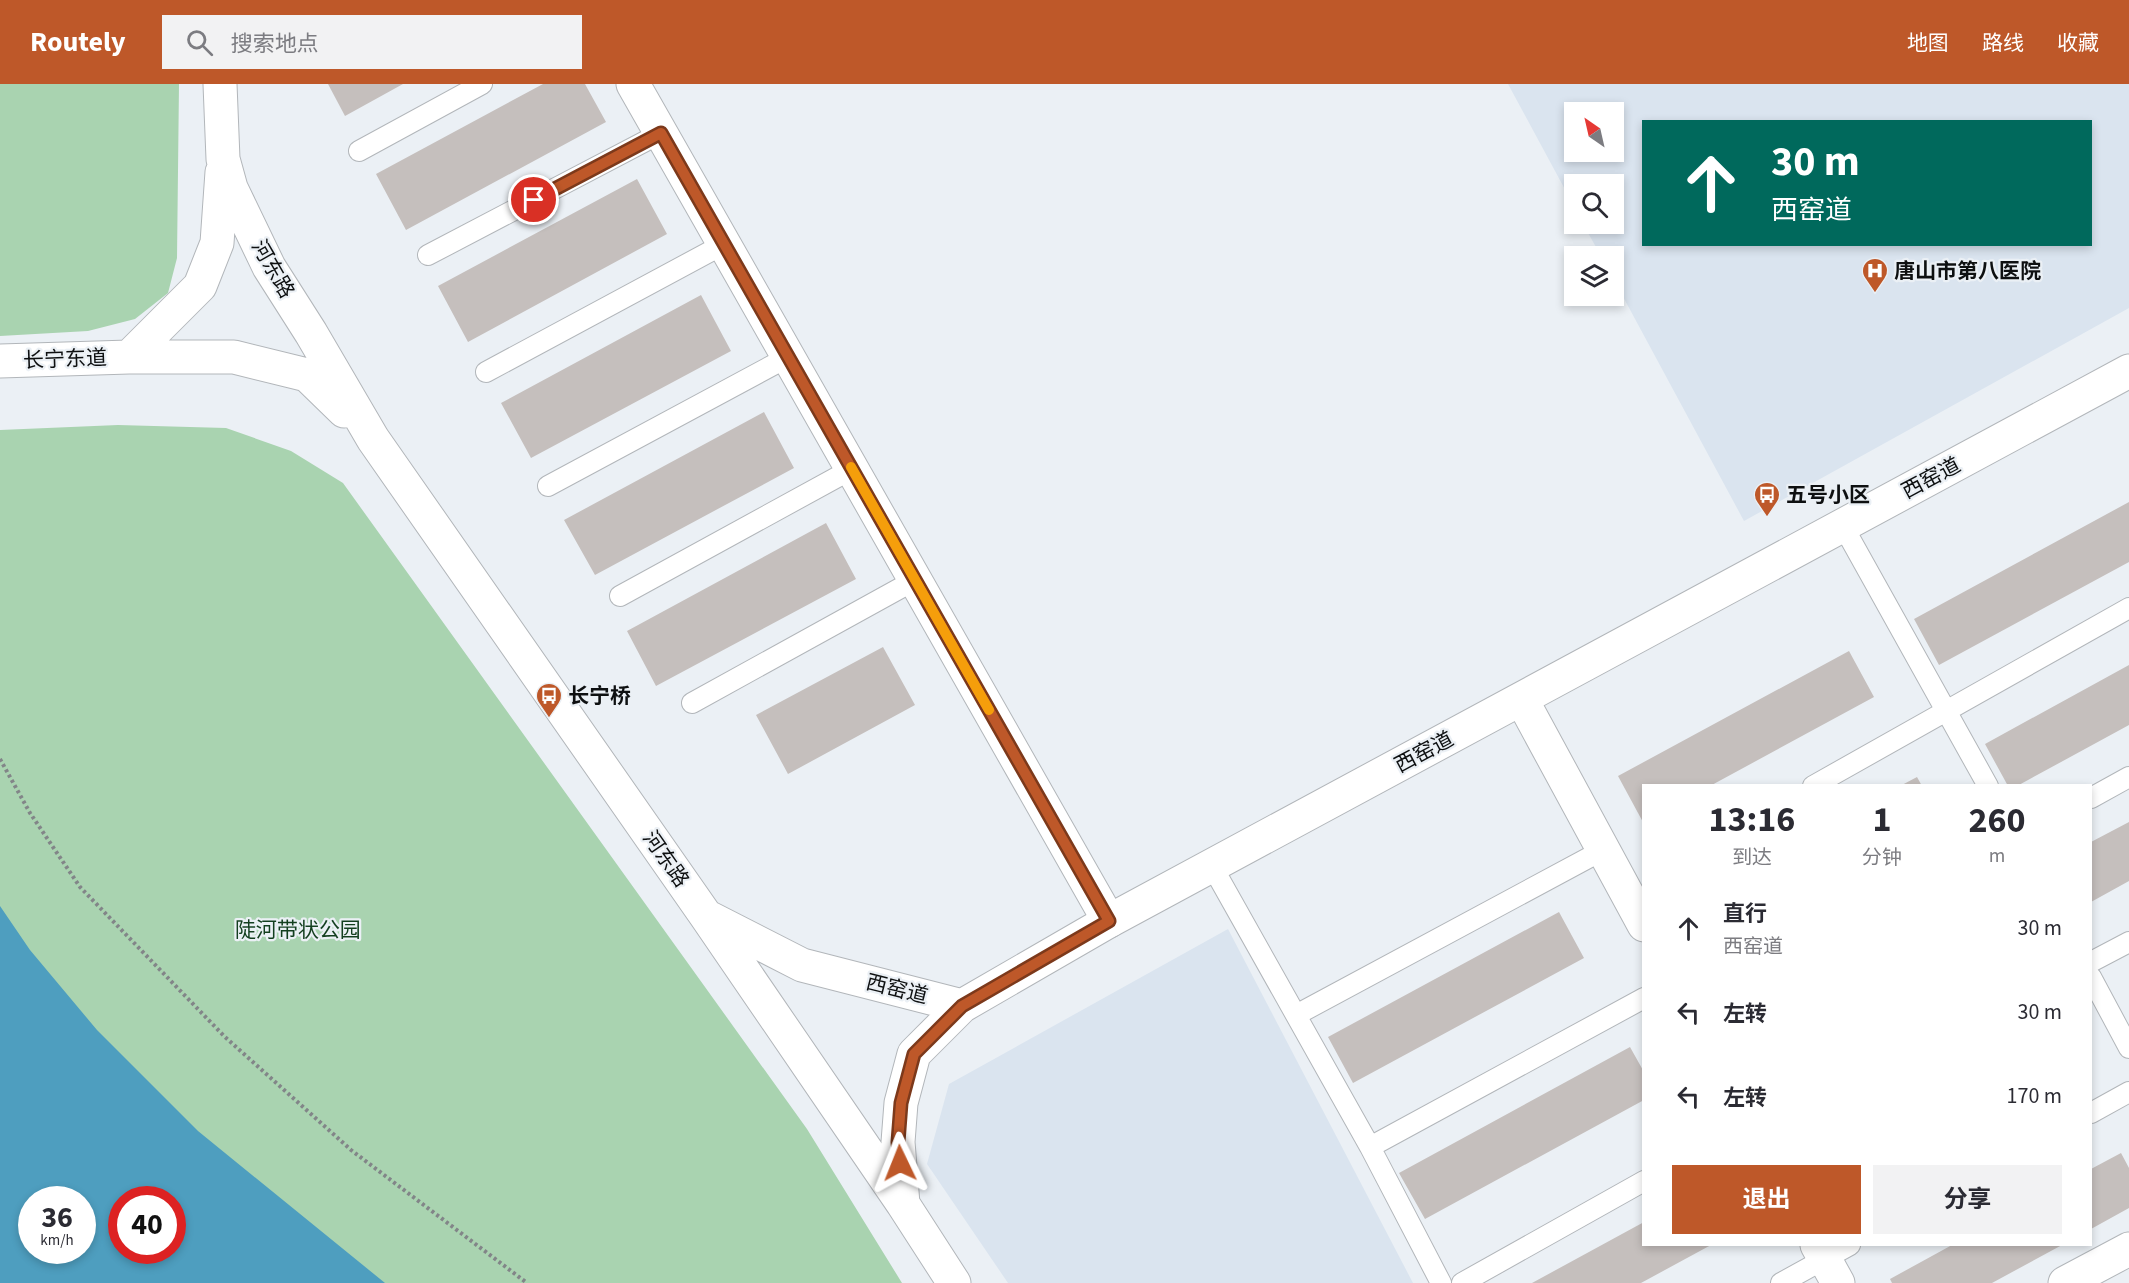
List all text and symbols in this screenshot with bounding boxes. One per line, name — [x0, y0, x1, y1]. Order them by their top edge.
search box — [162, 15, 582, 69]
text: Routely — [30, 22, 126, 62]
icon: search — [183, 26, 216, 59]
text: 搜索地点 — [231, 28, 319, 60]
text: 地图 — [1907, 28, 1949, 58]
text: 路线 — [1982, 28, 2024, 58]
text: 收藏 — [2057, 28, 2099, 58]
north arrow — [1564, 102, 1624, 162]
map controls — [1564, 102, 1624, 306]
text: 30 m — [1771, 132, 1860, 192]
icon: ahead — [1672, 144, 1750, 222]
pin — [508, 174, 559, 225]
button: search — [1564, 174, 1624, 234]
icon: arrive — [517, 183, 550, 216]
text: 西窑道 — [1771, 191, 1852, 230]
street label: 河东路 — [244, 234, 302, 304]
button: layers — [1564, 246, 1624, 306]
hospital icon: 唐山市第八医院 — [1860, 256, 1890, 294]
place label: 唐山市第八医院 — [1894, 256, 2041, 286]
street label: 长宁东道 — [23, 343, 107, 375]
street label: 西窑道 — [1896, 450, 1966, 506]
bus stop icon: 五号小区 — [1752, 480, 1782, 518]
place label: 五号小区 — [1786, 480, 1870, 510]
bus stop icon: 长宁桥 — [534, 681, 564, 719]
place label: 长宁桥 — [568, 681, 631, 711]
street label: 西窑道 — [1389, 724, 1459, 780]
text: 13:16 — [1709, 794, 1795, 845]
text: 1 — [1872, 794, 1891, 845]
text: 260 — [1968, 795, 2025, 846]
street label: 河东路 — [636, 825, 696, 893]
text: m — [1989, 842, 2005, 870]
text: 到达 — [1732, 844, 1772, 872]
text: 分钟 — [1862, 844, 1902, 872]
text: 直行 — [1723, 898, 1767, 930]
icon: ahead — [1672, 912, 1705, 945]
text: 30 m — [2017, 912, 2062, 944]
park label: 陡河带状公园 — [235, 915, 361, 945]
text: 西窑道 — [1723, 933, 1783, 961]
street label: 西窑道 — [863, 967, 931, 1011]
icon: left — [1672, 996, 1705, 1029]
text: 30 m — [2017, 996, 2062, 1028]
text: 左转 — [1723, 998, 1767, 1030]
icon: left — [1672, 1080, 1705, 1113]
text: 170 m — [2007, 1080, 2062, 1112]
text: 左转 — [1723, 1082, 1767, 1114]
position arrow — [868, 1131, 932, 1195]
button: 退出 — [1672, 1165, 1861, 1234]
button: 分享 — [1873, 1165, 2062, 1234]
speed limit sign: 40 — [108, 1186, 186, 1264]
text: 36 — [41, 1196, 73, 1239]
text: km/h — [40, 1230, 74, 1251]

